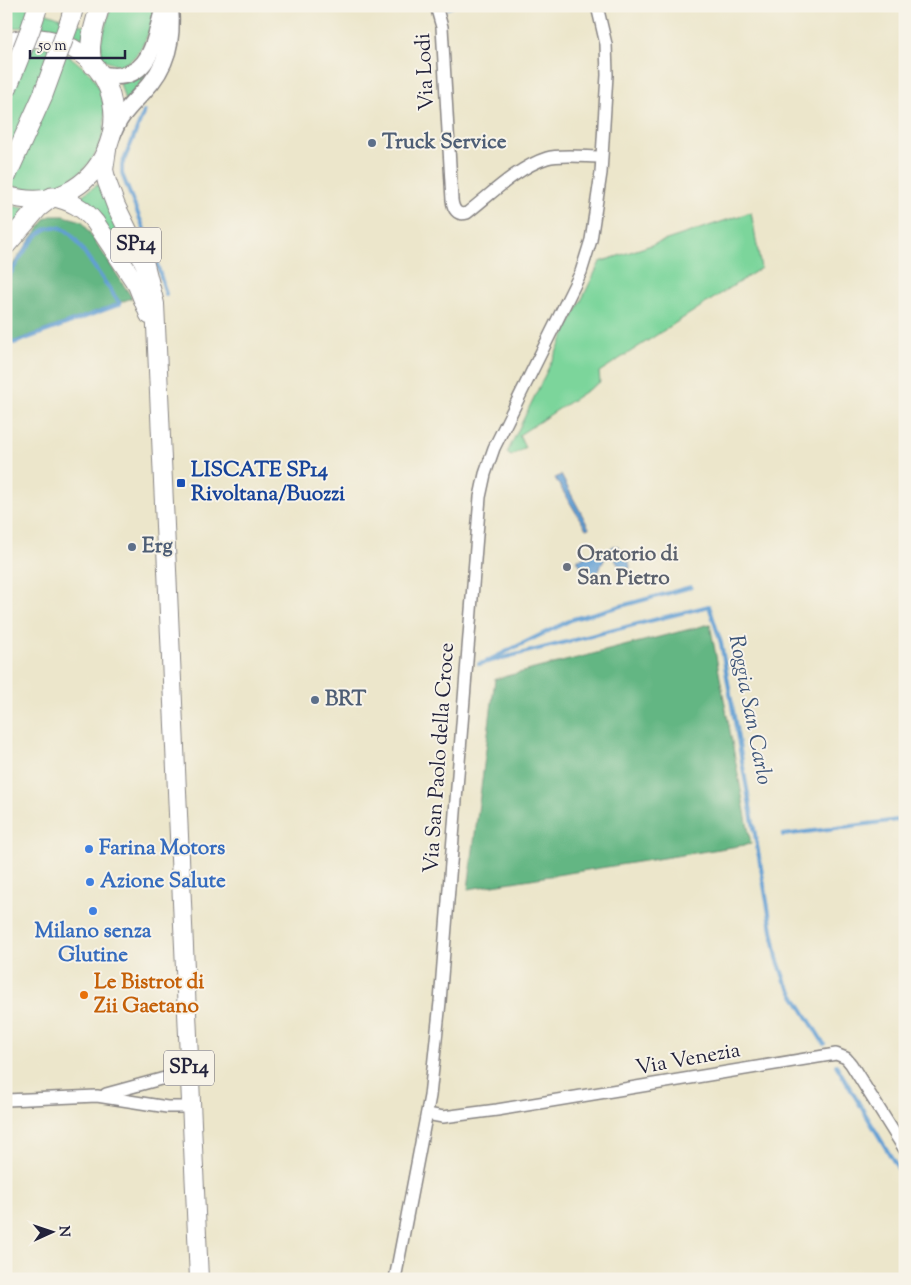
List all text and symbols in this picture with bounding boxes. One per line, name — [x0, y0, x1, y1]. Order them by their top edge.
scale bar — [30, 28, 125, 60]
street label: Via Lodi — [409, 32, 443, 112]
text: 50 m — [37, 36, 67, 57]
place label: Truck Service — [382, 128, 507, 158]
marker: Truck Service — [366, 137, 378, 149]
road number: SP14 — [111, 228, 161, 262]
place label: LISCATE SP14 Rivoltana/Buozzi — [191, 456, 345, 510]
marker: LISCATE SP14 Rivoltana/Buozzi — [175, 477, 187, 489]
place label: Erg — [142, 532, 174, 562]
place label: Oratorio di San Pietro — [577, 540, 678, 594]
marker: Erg — [126, 541, 138, 553]
marker: Oratorio di San Pietro — [561, 561, 573, 573]
water label: Roggia San Carlo — [719, 632, 779, 788]
street label: Via San Paolo della Croce — [417, 642, 463, 874]
place label: BRT — [325, 685, 366, 715]
marker: BRT — [309, 694, 321, 706]
place label: Farina Motors — [99, 834, 225, 864]
marker: Farina Motors — [83, 843, 95, 855]
place label: Azione Salute — [100, 867, 226, 897]
marker: Azione Salute — [84, 876, 96, 888]
marker: Milano senza Glutine — [87, 905, 99, 917]
place label: Milano senza Glutine — [34, 917, 152, 971]
place label: Le Bistrot di Zii Gaetano — [94, 968, 204, 1022]
marker: Le Bistrot di Zii Gaetano — [78, 989, 90, 1001]
street label: Via Venezia — [633, 1036, 743, 1084]
road number: SP14 — [164, 1050, 214, 1086]
north arrow — [28, 1208, 78, 1258]
text: N — [53, 1225, 73, 1238]

